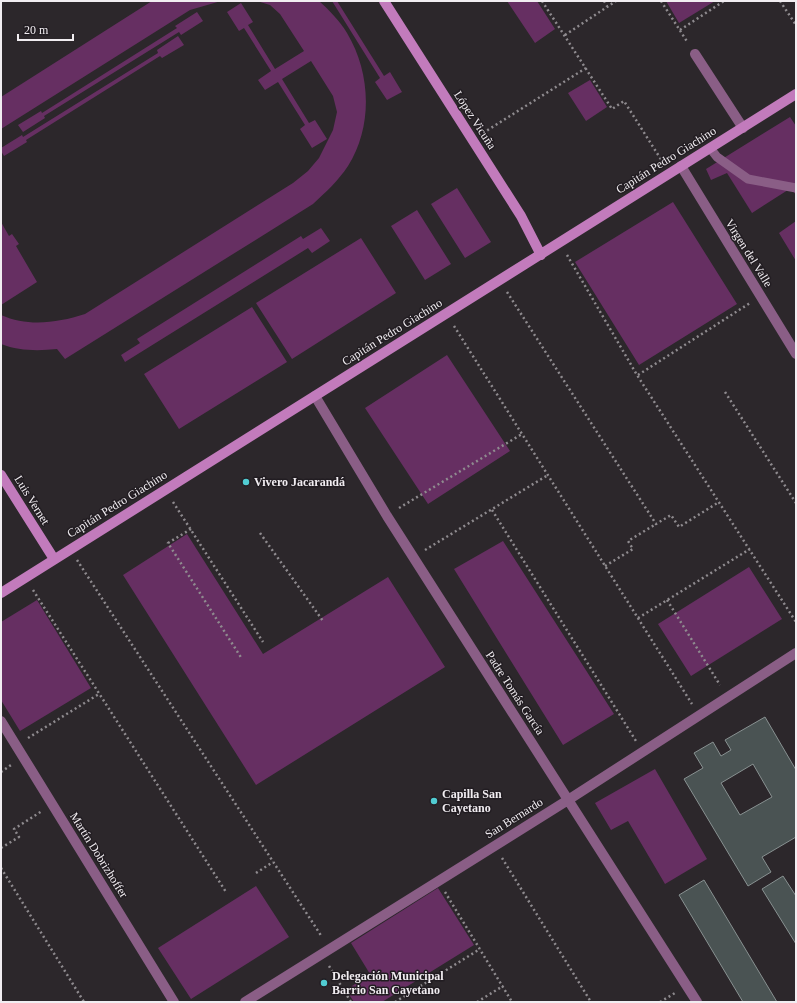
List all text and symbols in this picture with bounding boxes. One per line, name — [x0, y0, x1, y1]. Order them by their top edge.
scale bar — [18, 16, 73, 42]
text: 20 m — [24, 23, 49, 37]
street label: López Vicuña — [451, 88, 499, 152]
street label: Capitán Pedro Giachino — [613, 124, 719, 196]
street label: Virgen del Valle — [723, 216, 775, 290]
street label: Capitán Pedro Giachino — [339, 296, 445, 368]
street label: Capitán Pedro Giachino — [64, 468, 170, 540]
street label: Luis Vernet — [11, 473, 53, 528]
place label: Vivero Jacarandá — [254, 475, 345, 489]
marker: Vivero Jacarandá — [241, 477, 251, 487]
street label: Padre Tomás García — [483, 649, 548, 738]
place label: Capilla San Cayetano — [442, 787, 502, 815]
street label: San Bernardo — [482, 795, 546, 841]
marker: Capilla San Cayetano — [429, 796, 439, 806]
street label: Martín Dobrizhoffer — [67, 810, 131, 900]
place label: Delegación Municipal Barrio San Cayetano — [332, 969, 444, 997]
marker: Delegación Municipal Barrio San Cayetano — [319, 978, 329, 988]

